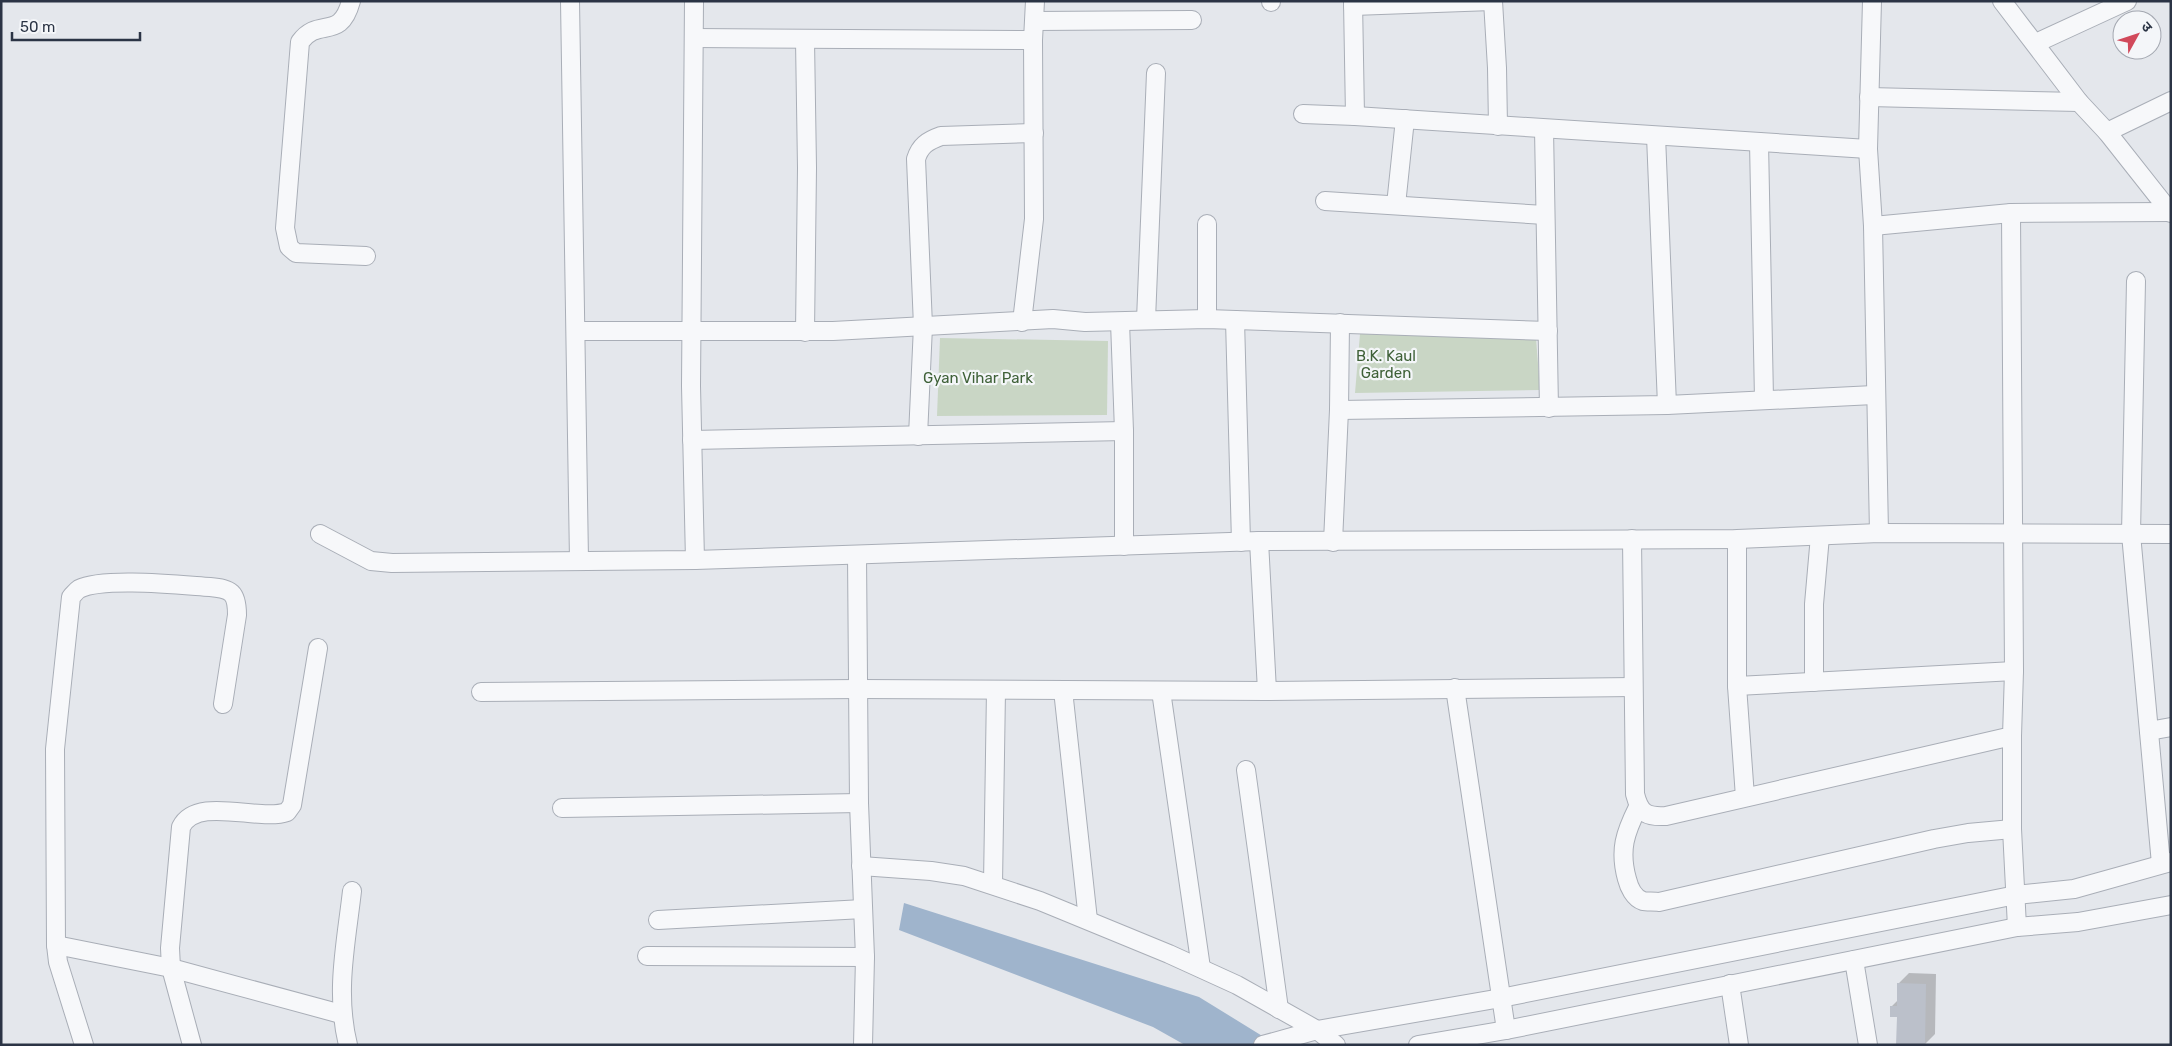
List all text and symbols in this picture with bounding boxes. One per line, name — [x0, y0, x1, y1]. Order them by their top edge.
scale bar — [12, 10, 140, 42]
north arrow — [2112, 10, 2162, 60]
text: 50 m — [20, 18, 55, 36]
text: उ — [2137, 18, 2156, 36]
park label: B.K. Kaul Garden — [1356, 347, 1416, 382]
park label: Gyan Vihar Park — [923, 369, 1033, 387]

